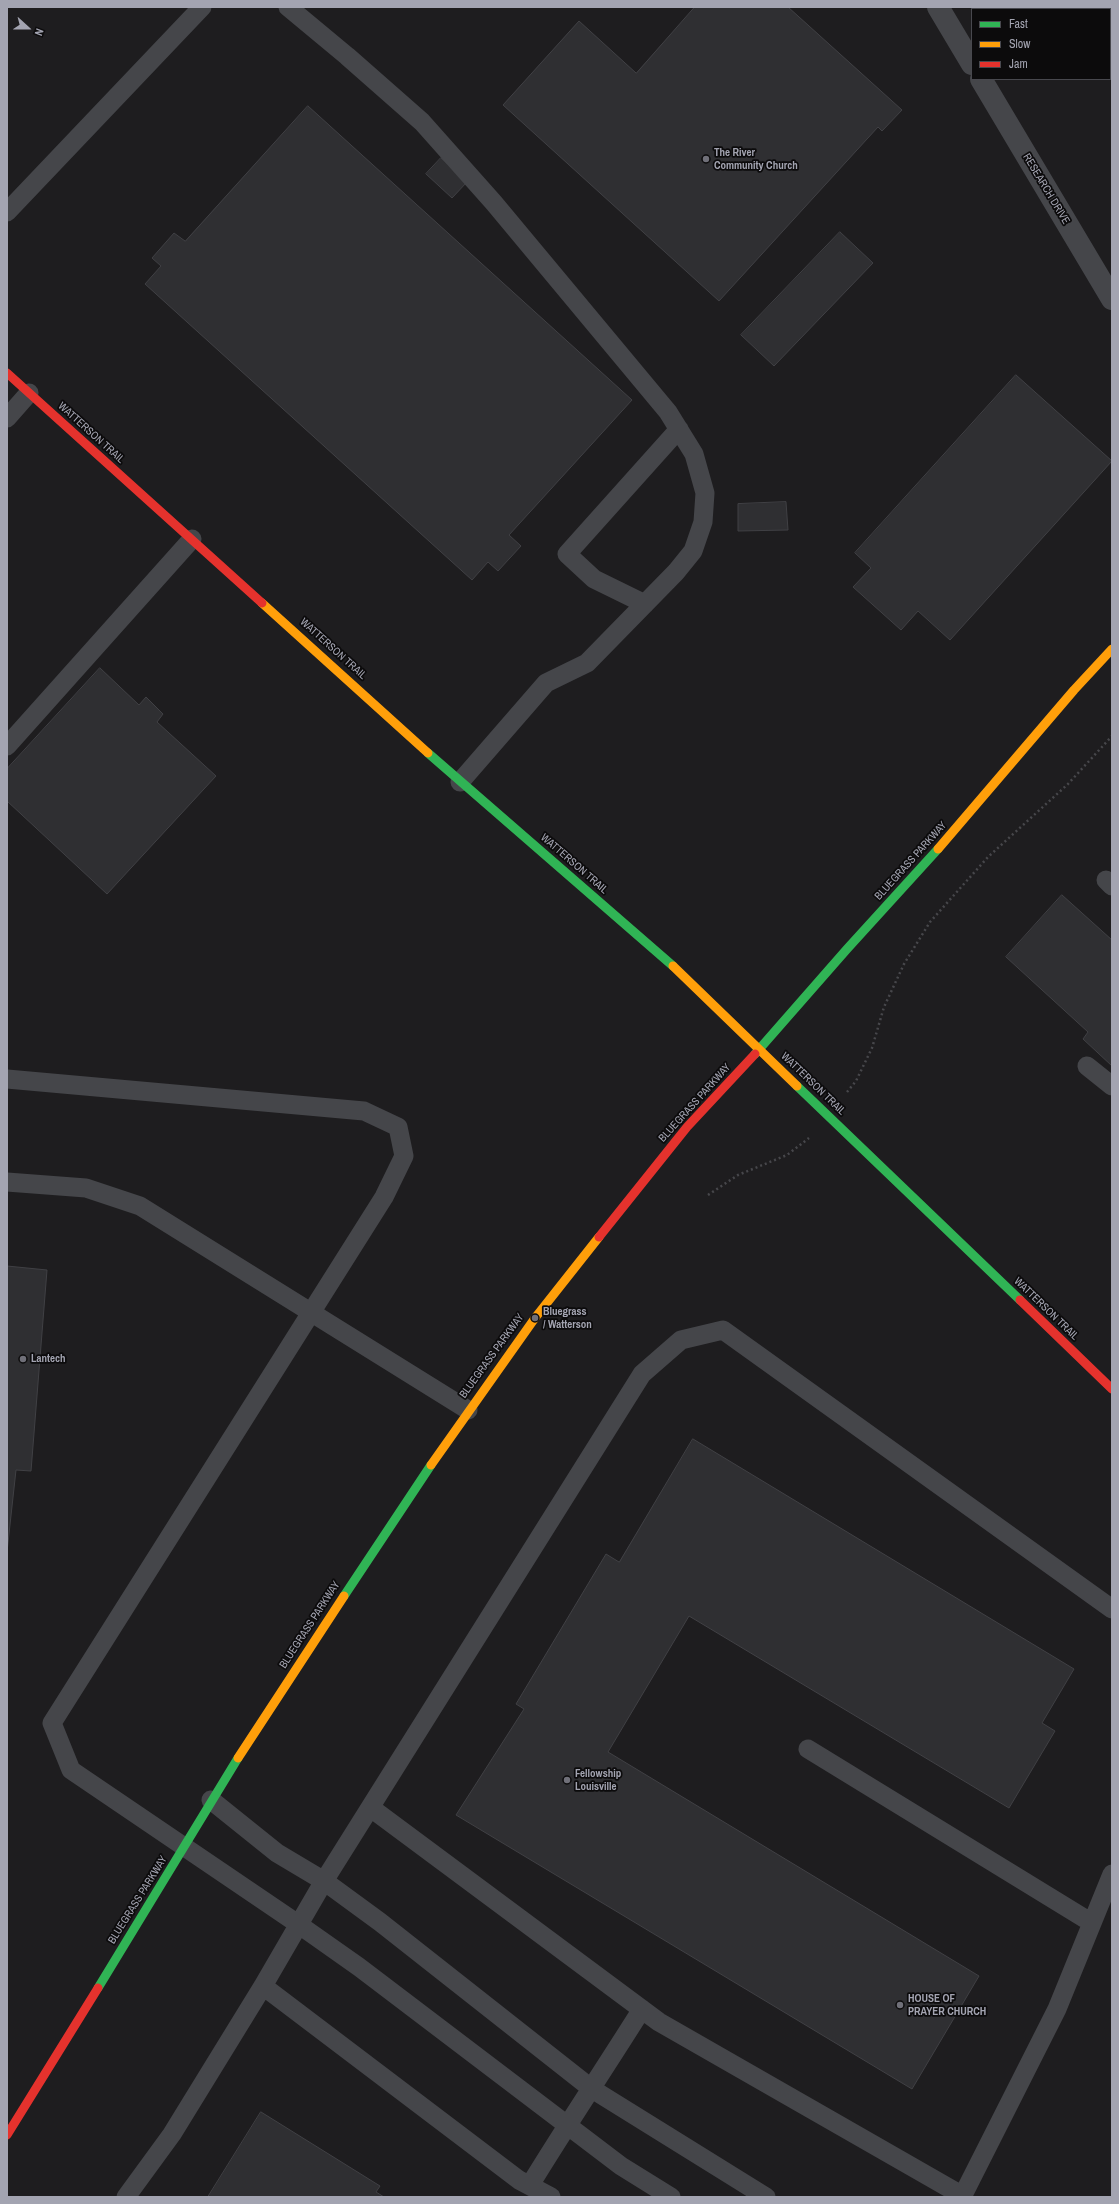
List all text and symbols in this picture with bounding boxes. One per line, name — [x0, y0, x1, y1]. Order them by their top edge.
north arrow — [8, 8, 48, 48]
legend — [971, 8, 1111, 80]
text: Fast — [1009, 16, 1028, 32]
text: N — [32, 27, 47, 38]
text: Slow — [1009, 36, 1030, 52]
text: Jam — [1009, 56, 1028, 72]
place label: The River Community Church — [714, 146, 798, 172]
street label: RESEARCH DRIVE — [1020, 151, 1072, 227]
marker: The River Community Church — [701, 154, 711, 164]
street label: WATTERSON TRAIL — [55, 400, 127, 466]
street label: WATTERSON TRAIL — [297, 616, 369, 682]
street label: BLUEGRASS PARKWAY — [872, 819, 950, 903]
street label: WATTERSON TRAIL — [538, 831, 610, 897]
street label: WATTERSON TRAIL — [778, 1050, 848, 1118]
street label: BLUEGRASS PARKWAY — [656, 1061, 734, 1145]
street label: WATTERSON TRAIL — [1011, 1275, 1081, 1343]
place label: Bluegrass / Watterson — [543, 1305, 592, 1331]
street label: BLUEGRASS PARKWAY — [457, 1311, 527, 1401]
marker: Bluegrass / Watterson — [530, 1313, 540, 1323]
place label: Lantech — [31, 1352, 66, 1366]
marker: Lantech — [18, 1354, 28, 1364]
street label: BLUEGRASS PARKWAY — [277, 1579, 343, 1671]
place label: Fellowship Louisville — [575, 1767, 621, 1793]
marker: Fellowship Louisville — [562, 1775, 572, 1785]
street label: BLUEGRASS PARKWAY — [106, 1854, 170, 1946]
place label: HOUSE OF PRAYER CHURCH — [908, 1992, 986, 2018]
marker: HOUSE OF PRAYER CHURCH — [895, 2000, 905, 2010]

